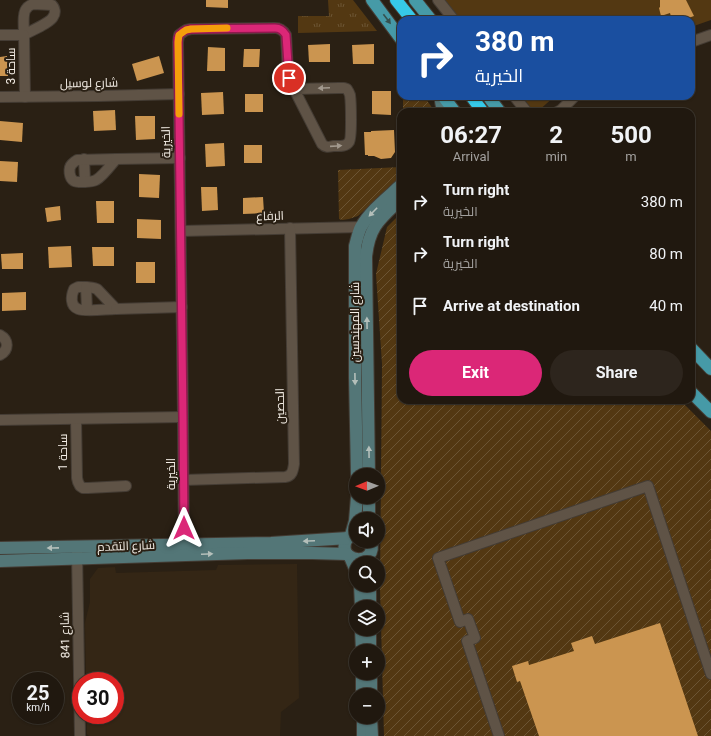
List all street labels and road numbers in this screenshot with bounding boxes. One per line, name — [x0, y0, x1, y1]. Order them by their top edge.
street label: ساحة 3 — [4, 48, 18, 84]
street label: شارع لوسيل — [60, 75, 118, 92]
street label: الخيرية — [159, 126, 173, 158]
street label: الرفاع — [256, 209, 284, 224]
street label: شارع المهندسين — [348, 282, 363, 362]
street label: الحصين — [273, 388, 287, 424]
street label: ساحة 1 — [56, 434, 70, 470]
street label: الخيرية — [164, 458, 178, 490]
street label: شارع التقدم — [97, 538, 155, 555]
street label: شارع 841 — [58, 612, 73, 658]

